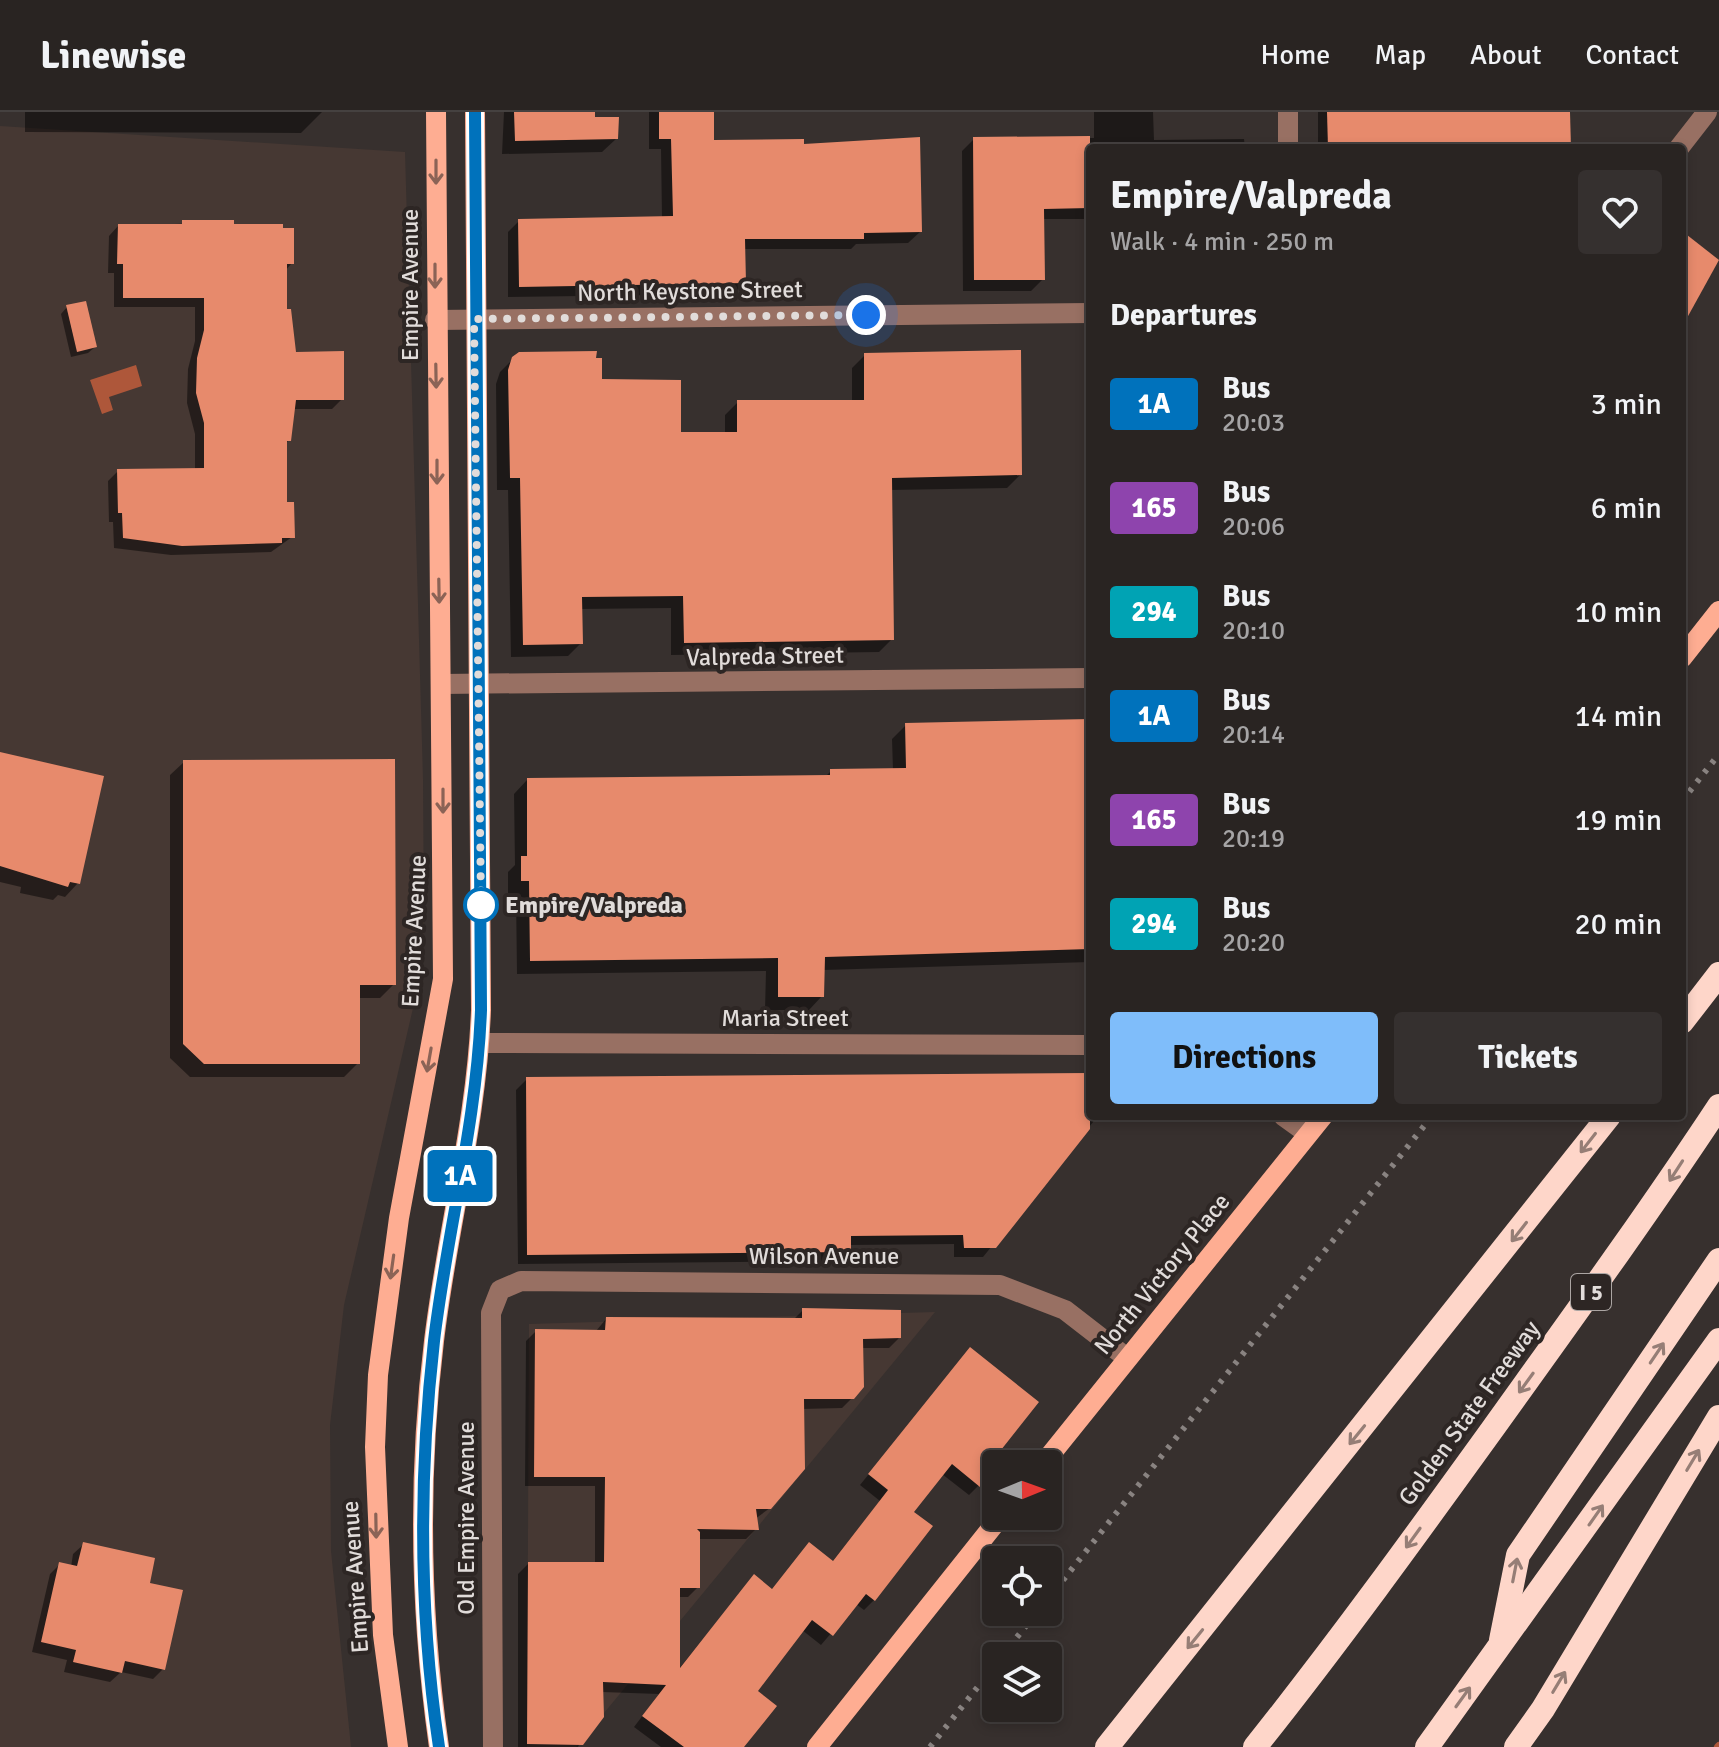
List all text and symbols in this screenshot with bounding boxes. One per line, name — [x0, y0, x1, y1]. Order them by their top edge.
text: Linewise — [40, 32, 187, 79]
text: Home — [1261, 38, 1330, 72]
text: Map — [1374, 38, 1426, 72]
text: About — [1470, 38, 1542, 72]
text: Contact — [1586, 38, 1679, 72]
one-way arrow — [428, 158, 444, 185]
button: heart — [1578, 170, 1662, 254]
text: Empire/Valpreda — [1110, 172, 1392, 219]
street label: Empire Avenue — [395, 209, 425, 361]
text: Walk · 4 min · 250 m — [1110, 226, 1334, 258]
one-way arrow — [428, 262, 443, 289]
street label: North Keystone Street — [577, 274, 803, 308]
your location — [846, 295, 886, 335]
text: Departures — [1110, 297, 1257, 334]
one-way arrow — [428, 362, 444, 389]
text: Bus — [1222, 370, 1270, 407]
text: 3 min — [1591, 386, 1662, 423]
text: 1A — [1138, 387, 1170, 421]
text: 20:03 — [1222, 407, 1285, 439]
one-way arrow — [429, 458, 445, 485]
text: Bus — [1222, 474, 1270, 511]
text: 6 min — [1591, 490, 1662, 527]
text: 165 — [1131, 491, 1177, 525]
text: 20:06 — [1222, 511, 1285, 543]
one-way arrow — [431, 577, 447, 604]
text: Bus — [1222, 578, 1270, 615]
text: 10 min — [1575, 594, 1662, 631]
text: 294 — [1131, 595, 1177, 629]
text: 20:10 — [1222, 615, 1285, 647]
street label: Valpreda Street — [686, 640, 844, 672]
text: Bus — [1222, 682, 1270, 719]
text: 14 min — [1575, 698, 1662, 735]
text: 1A — [1138, 699, 1170, 733]
text: 20:14 — [1222, 719, 1285, 751]
text: Bus — [1222, 786, 1270, 823]
one-way arrow — [435, 787, 451, 814]
text: 19 min — [1575, 802, 1662, 839]
text: 165 — [1131, 803, 1177, 837]
text: 20:19 — [1222, 823, 1285, 855]
street label: Empire Avenue — [395, 854, 433, 1008]
marker: Empire/Valpreda — [464, 888, 498, 922]
place label: Empire/Valpreda — [505, 890, 683, 920]
text: Bus — [1222, 890, 1270, 927]
text: 20 min — [1575, 906, 1662, 943]
text: 294 — [1131, 907, 1177, 941]
text: 20:20 — [1222, 927, 1285, 959]
street label: Maria Street — [721, 1003, 849, 1033]
button: Directions — [1110, 1012, 1378, 1104]
button: Tickets — [1394, 1012, 1662, 1104]
one-way arrow — [421, 1046, 436, 1072]
one-way arrow — [1580, 1132, 1597, 1153]
line badge: 1A — [424, 1150, 496, 1202]
text: 1A — [444, 1159, 476, 1193]
one-way arrow — [1668, 1159, 1684, 1182]
street label: North Victory Place — [1088, 1187, 1236, 1361]
one-way arrow — [1511, 1221, 1528, 1242]
street label: Wilson Avenue — [749, 1241, 899, 1271]
one-way arrow — [384, 1254, 399, 1279]
road number: I 5 — [1571, 1274, 1611, 1310]
street label: Golden State Freeway — [1392, 1315, 1546, 1511]
one-way arrow — [1649, 1343, 1665, 1365]
one-way arrow — [1518, 1371, 1534, 1393]
street label: Old Empire Avenue — [451, 1421, 481, 1615]
one-way arrow — [1348, 1424, 1365, 1445]
one-way arrow — [1686, 1449, 1702, 1472]
north arrow — [982, 1450, 1062, 1530]
map controls — [982, 1450, 1062, 1722]
street label: Empire Avenue — [335, 1500, 375, 1654]
one-way arrow — [1587, 1505, 1604, 1527]
one-way arrow — [369, 1512, 384, 1539]
one-way arrow — [1405, 1527, 1422, 1548]
button: locate — [982, 1546, 1062, 1626]
one-way arrow — [1508, 1558, 1523, 1583]
one-way arrow — [1187, 1628, 1205, 1649]
button: layers — [982, 1642, 1062, 1722]
one-way arrow — [1551, 1671, 1567, 1694]
one-way arrow — [1455, 1686, 1472, 1708]

